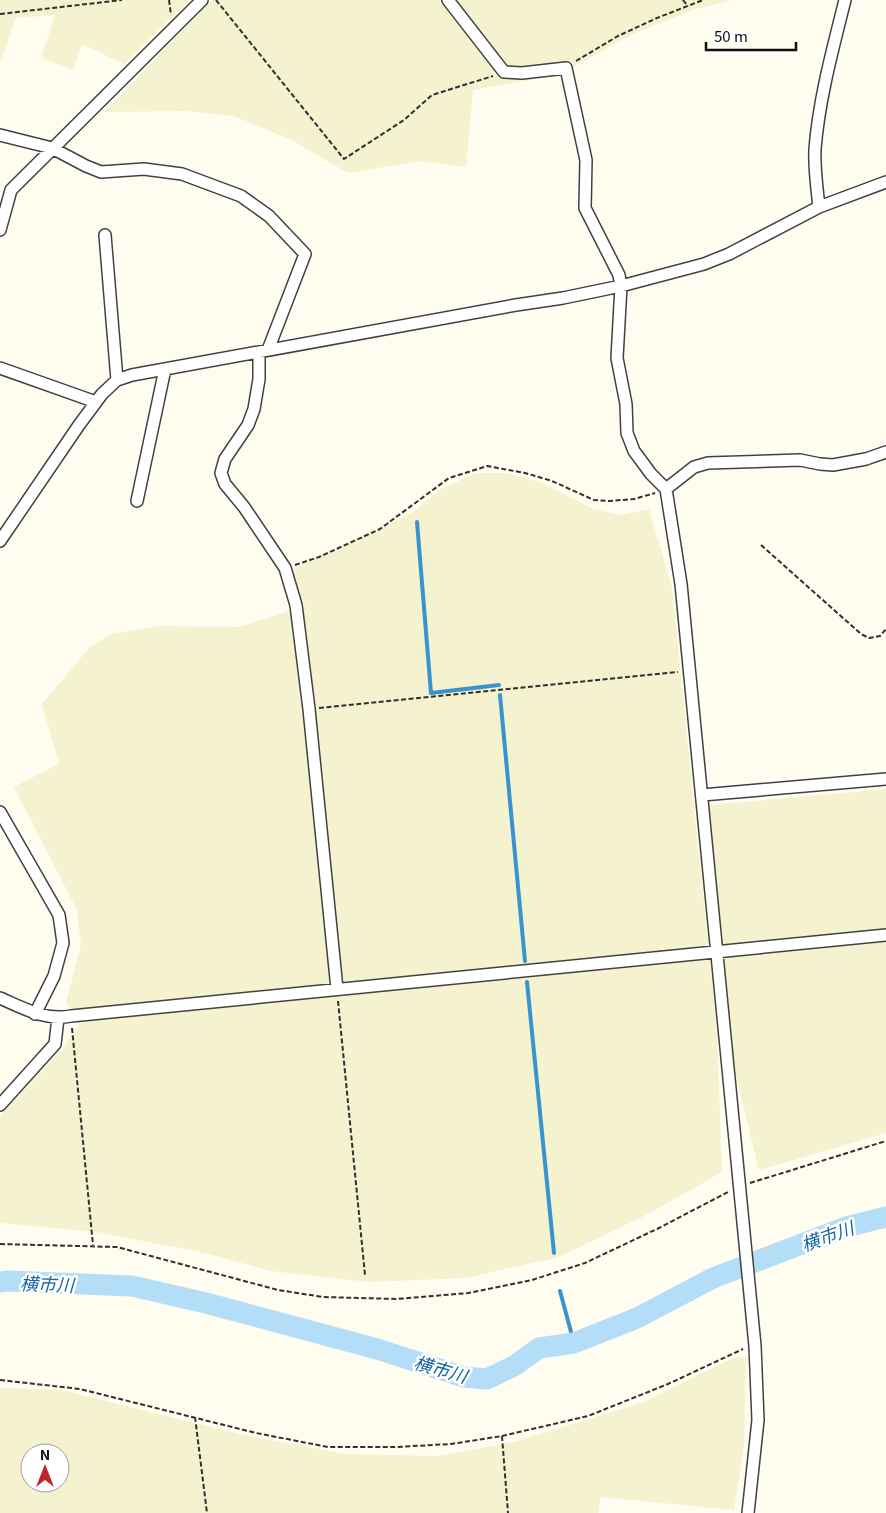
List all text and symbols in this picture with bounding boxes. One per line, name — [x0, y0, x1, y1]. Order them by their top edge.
scale bar — [706, 20, 796, 52]
text: 50 m — [714, 25, 748, 46]
water label: 横市川 — [797, 1213, 859, 1256]
water label: 横市川 — [20, 1269, 76, 1297]
water label: 横市川 — [411, 1348, 472, 1388]
north arrow — [20, 1443, 70, 1493]
text: N — [40, 1444, 50, 1464]

